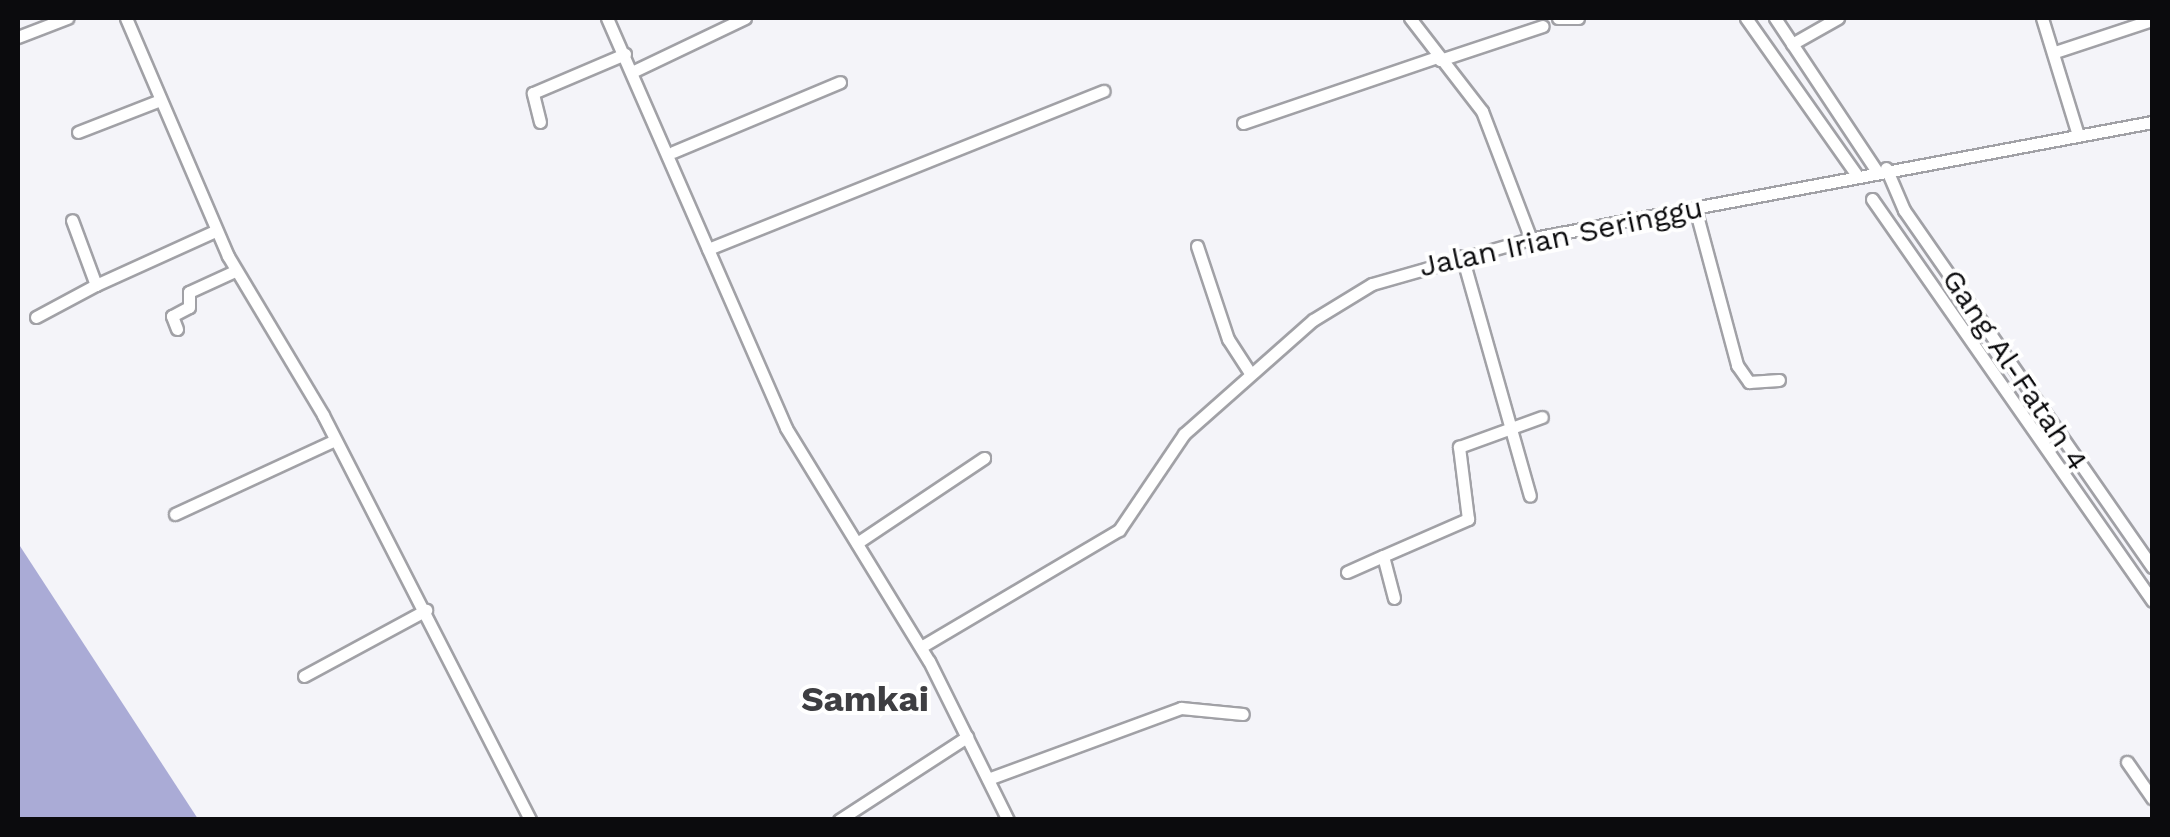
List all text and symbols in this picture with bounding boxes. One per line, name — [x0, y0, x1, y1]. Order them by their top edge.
street label: Jalan Irian Seringgu — [1416, 189, 1706, 285]
street label: Gang Al-Fatah 4 — [1934, 262, 2096, 478]
district label: Samkai — [801, 678, 929, 720]

